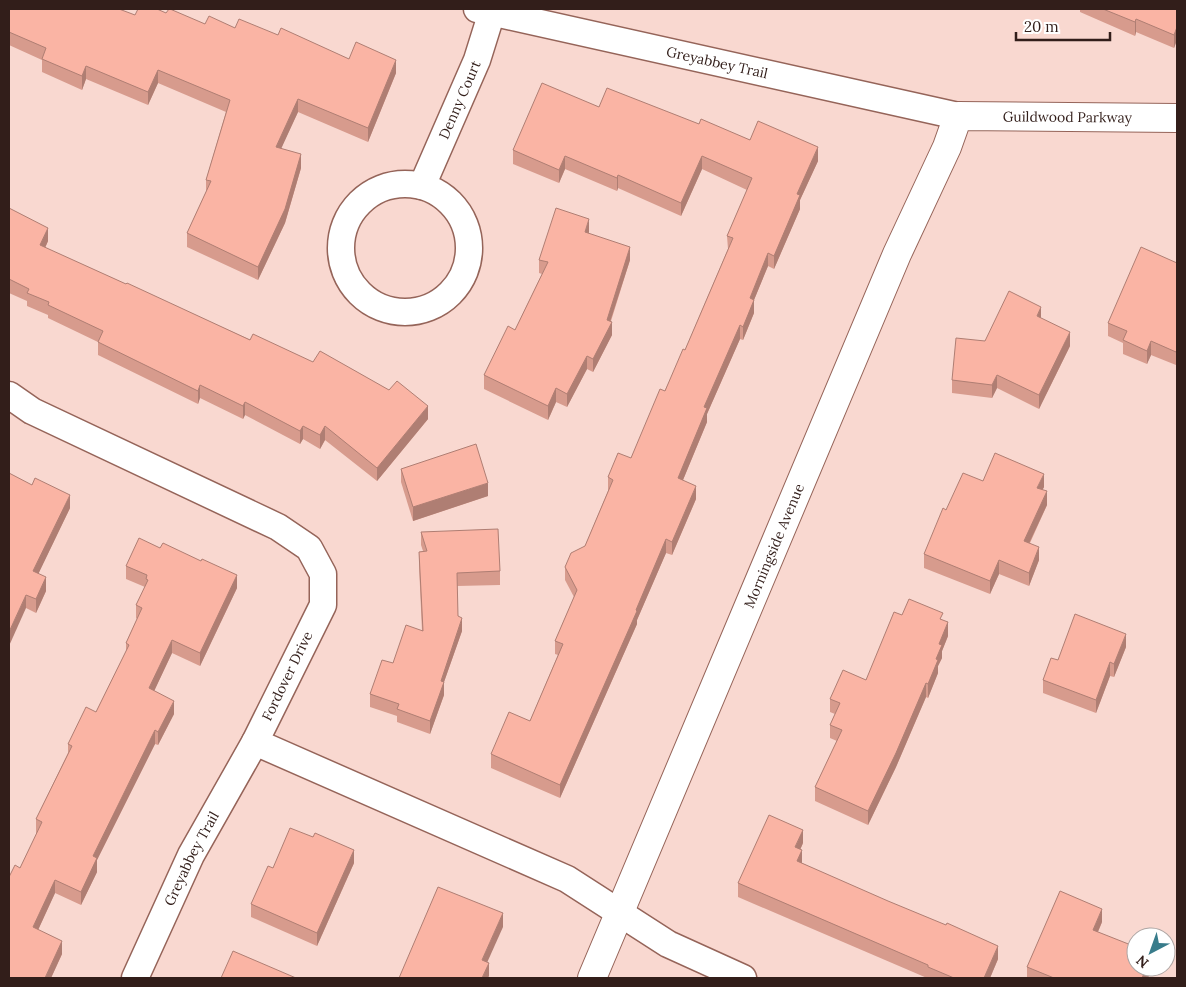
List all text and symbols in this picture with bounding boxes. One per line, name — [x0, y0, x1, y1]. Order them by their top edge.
scale bar — [1016, 10, 1110, 42]
text: 20 m — [1024, 17, 1059, 36]
street label: Greyabbey Trail — [665, 42, 770, 82]
street label: Denny Court — [435, 57, 485, 142]
street label: Guildwood Parkway — [1003, 107, 1133, 127]
street label: Morningside Avenue — [740, 480, 808, 611]
street label: Fordover Drive — [258, 628, 317, 724]
street label: Greyabbey Trail — [160, 808, 223, 909]
north arrow — [1126, 927, 1176, 977]
text: N — [1132, 951, 1152, 972]

